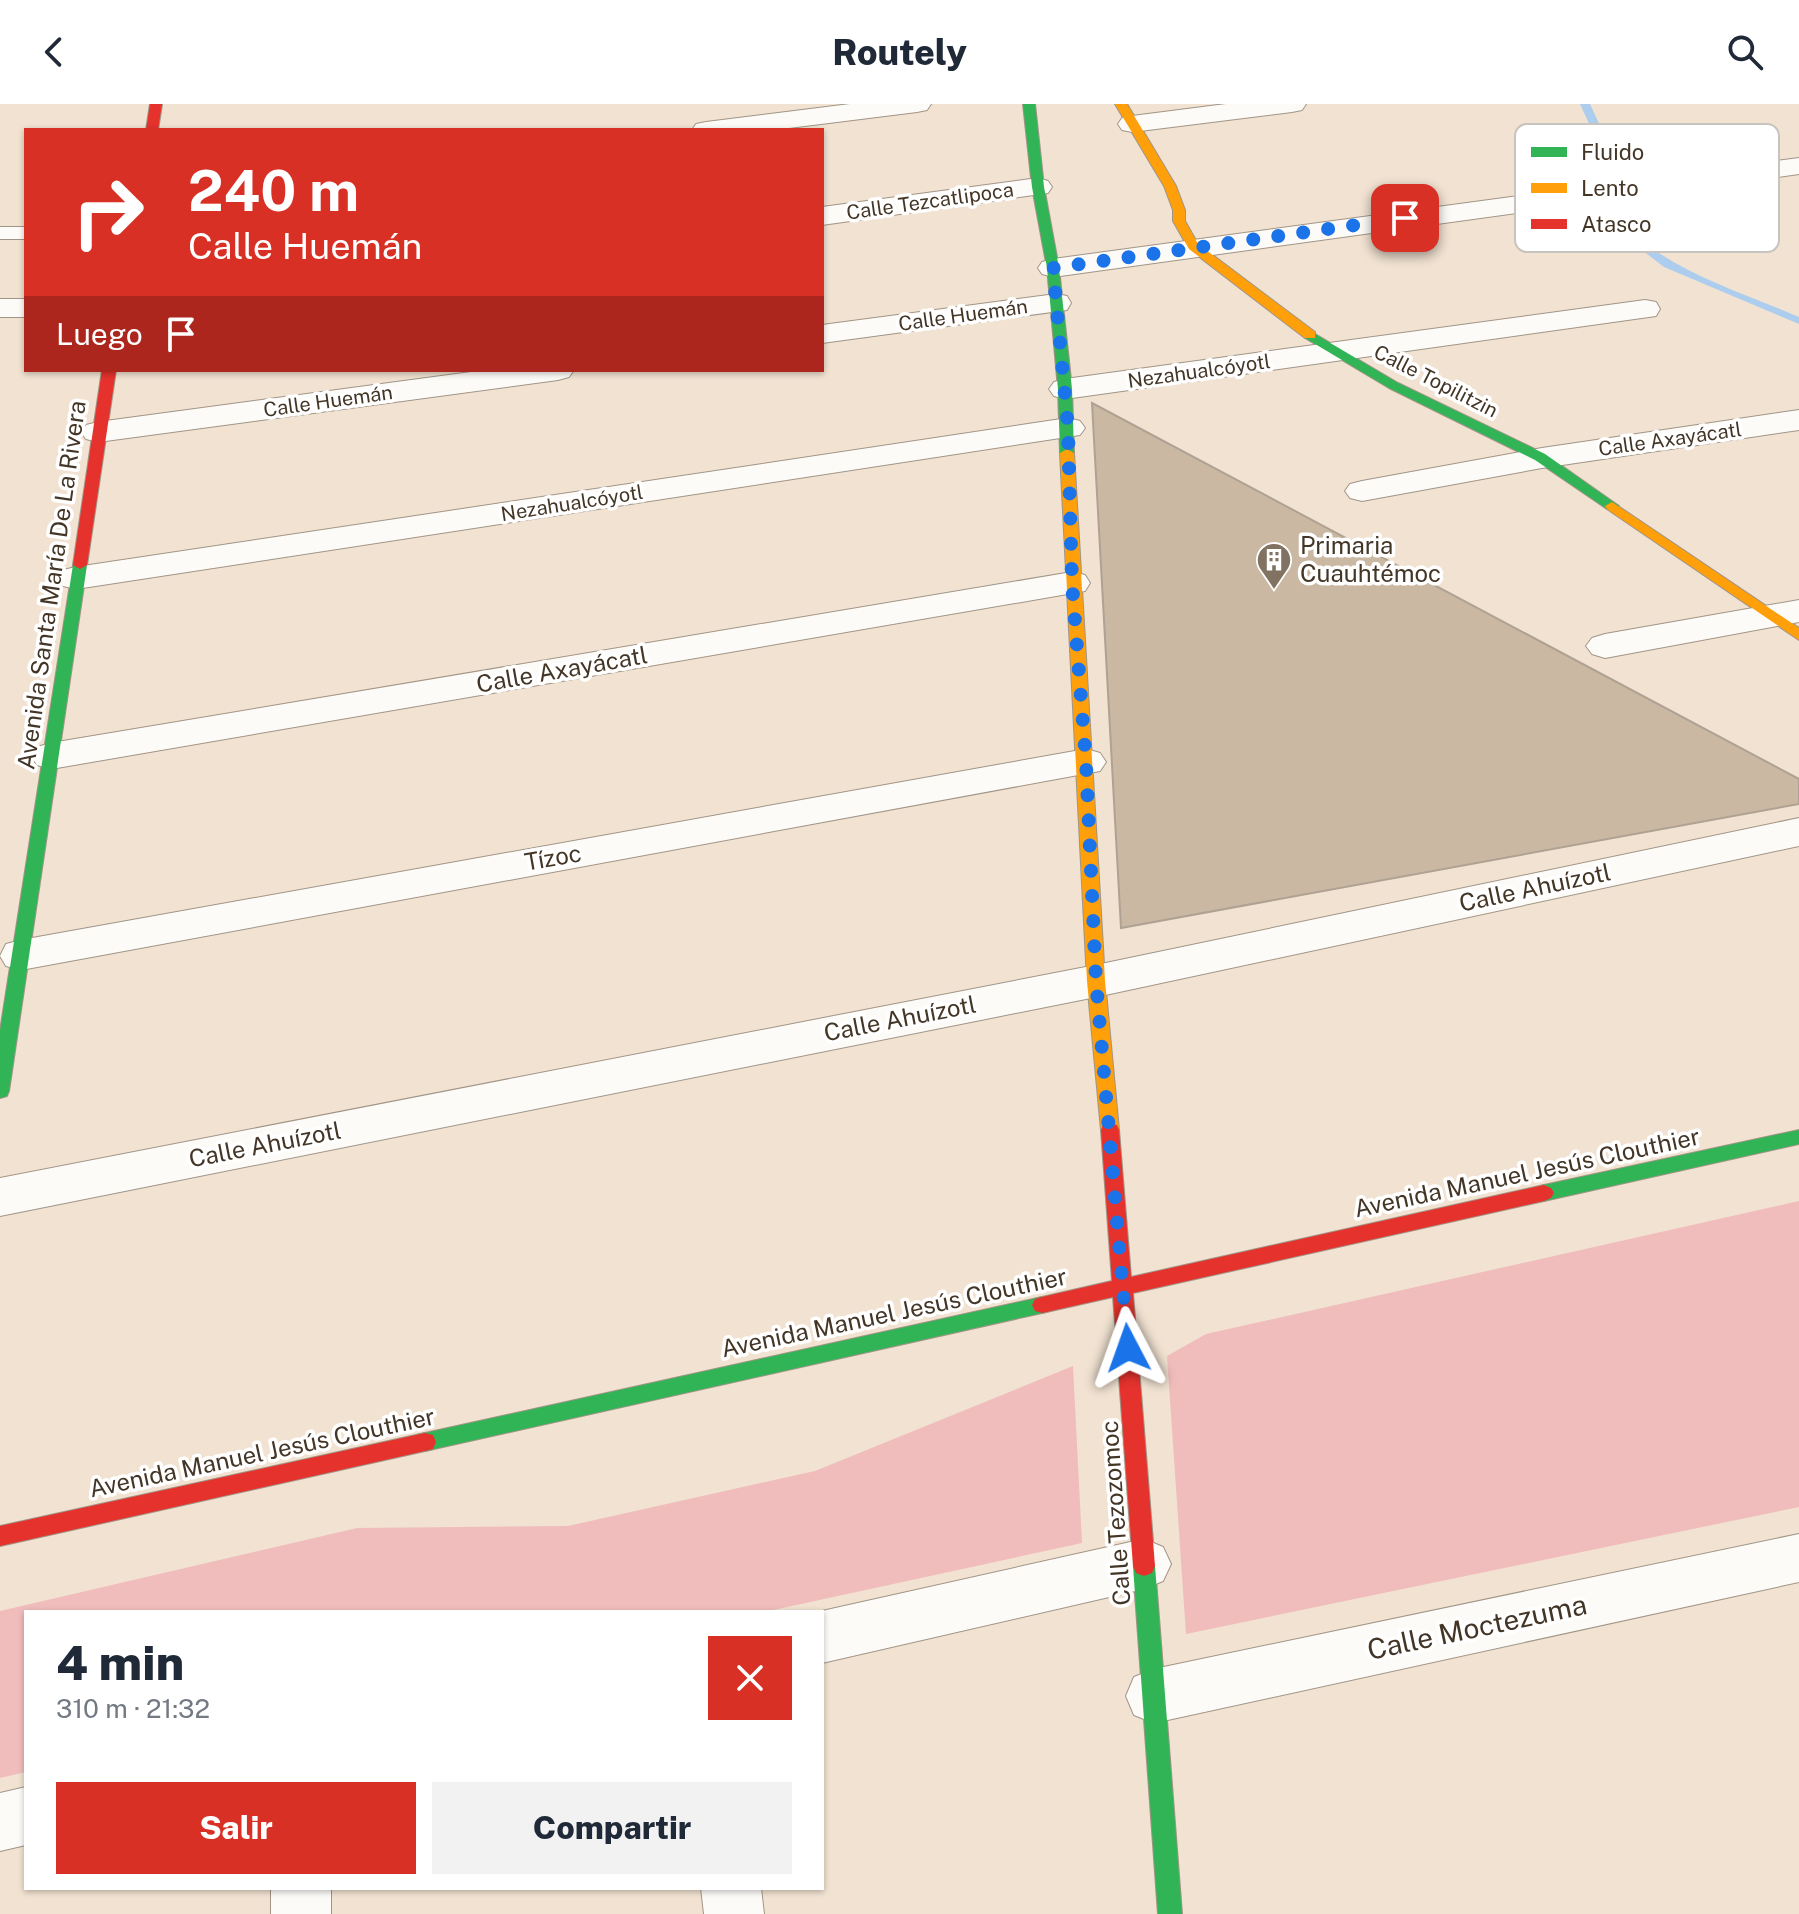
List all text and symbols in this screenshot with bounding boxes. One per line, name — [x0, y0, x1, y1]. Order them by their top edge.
icon: back — [32, 30, 76, 74]
icon: search — [1723, 30, 1767, 74]
text: Routely — [832, 31, 967, 73]
legend — [1515, 124, 1779, 252]
text: Fluido — [1581, 139, 1644, 165]
text: 240 m — [188, 158, 359, 224]
icon: right — [56, 160, 160, 264]
text: Lento — [1581, 175, 1639, 201]
street label: Calle Tezcatlipoca — [845, 177, 1015, 225]
pin — [1371, 184, 1439, 252]
icon: arrive — [1383, 196, 1427, 240]
text: Atasco — [1581, 211, 1651, 237]
text: Calle Huemán — [188, 225, 422, 267]
street label: Calle Huemán — [897, 294, 1029, 336]
icon: arrive — [159, 312, 203, 356]
text: Luego — [56, 316, 143, 352]
street label: Calle Topilitzin — [1370, 339, 1502, 423]
street label: Nezahualcóyotl — [1126, 349, 1272, 393]
street label: Calle Huemán — [262, 380, 394, 422]
street label: Avenida Santa María De La Rivera — [11, 399, 91, 771]
street label: Calle Axayácatl — [1597, 417, 1743, 461]
street label: Nezahualcóyotl — [499, 480, 645, 526]
place label: Primaria Cuauhtémoc — [1300, 531, 1441, 587]
building icon: Primaria Cuauhtémoc — [1255, 541, 1293, 591]
street label: Calle Axayácatl — [474, 640, 650, 698]
street label: Tízoc — [522, 838, 583, 876]
street label: Calle Ahuízotl — [1456, 857, 1613, 917]
street label: Calle Ahuízotl — [821, 990, 978, 1046]
street label: Calle Ahuízotl — [186, 1116, 343, 1172]
street label: Avenida Manuel Jesús Clouthier — [1351, 1122, 1702, 1222]
street label: Avenida Manuel Jesús Clouthier — [718, 1262, 1069, 1362]
position arrow — [1086, 1306, 1170, 1390]
street label: Avenida Manuel Jesús Clouthier — [86, 1402, 437, 1502]
street label: Calle Tezozomoc — [1095, 1420, 1135, 1607]
street label: Calle Moctezuma — [1364, 1587, 1590, 1666]
text: 4 min — [56, 1634, 184, 1691]
button: close — [708, 1636, 792, 1720]
text: 310 m · 21:32 — [56, 1693, 210, 1724]
button: Salir — [56, 1782, 416, 1874]
button: Compartir — [432, 1782, 792, 1874]

